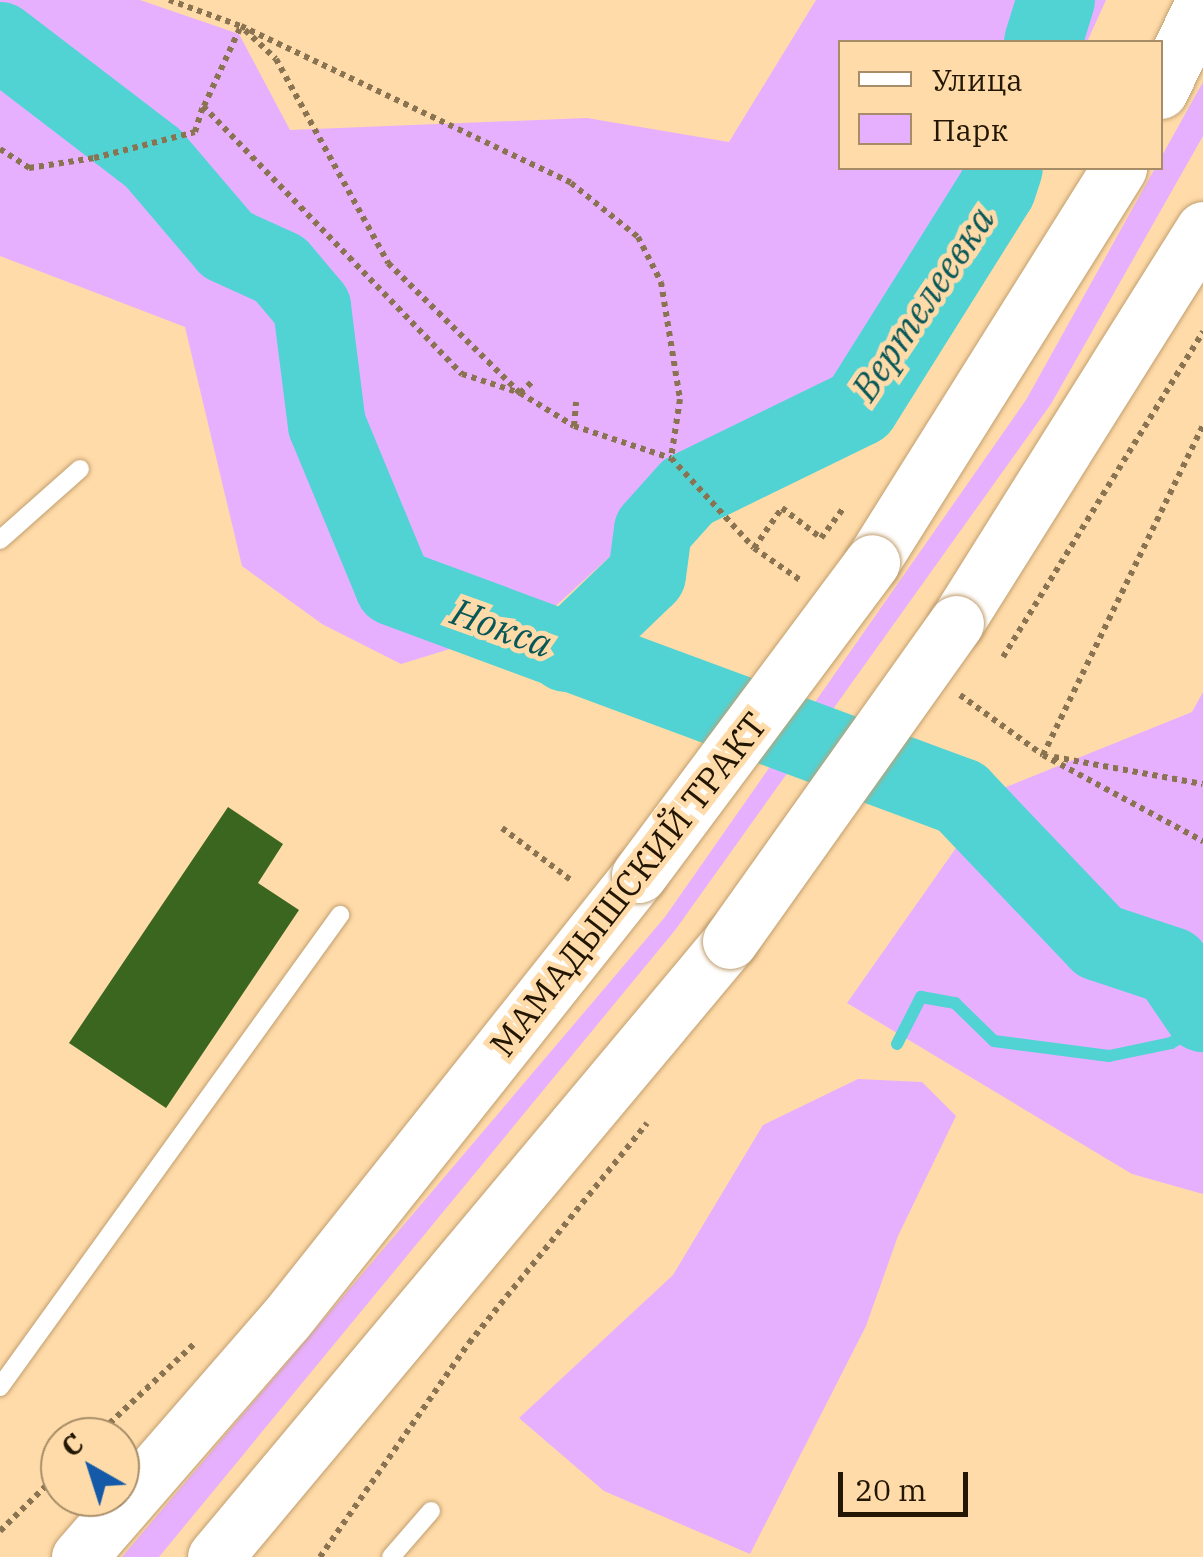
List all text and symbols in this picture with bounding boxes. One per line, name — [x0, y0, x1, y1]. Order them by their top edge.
legend — [838, 40, 1163, 170]
text: Улица — [932, 60, 1023, 99]
text: Парк — [932, 110, 1008, 149]
water label: Вертелеевка — [841, 198, 1003, 408]
water label: Нокса — [446, 588, 558, 666]
street label: МАМАДЫШСКИЙ ТРАКТ — [481, 704, 775, 1064]
north arrow — [40, 1417, 140, 1517]
text: С — [53, 1425, 91, 1465]
scale bar — [843, 1452, 973, 1514]
text: 20 m — [855, 1470, 927, 1509]

